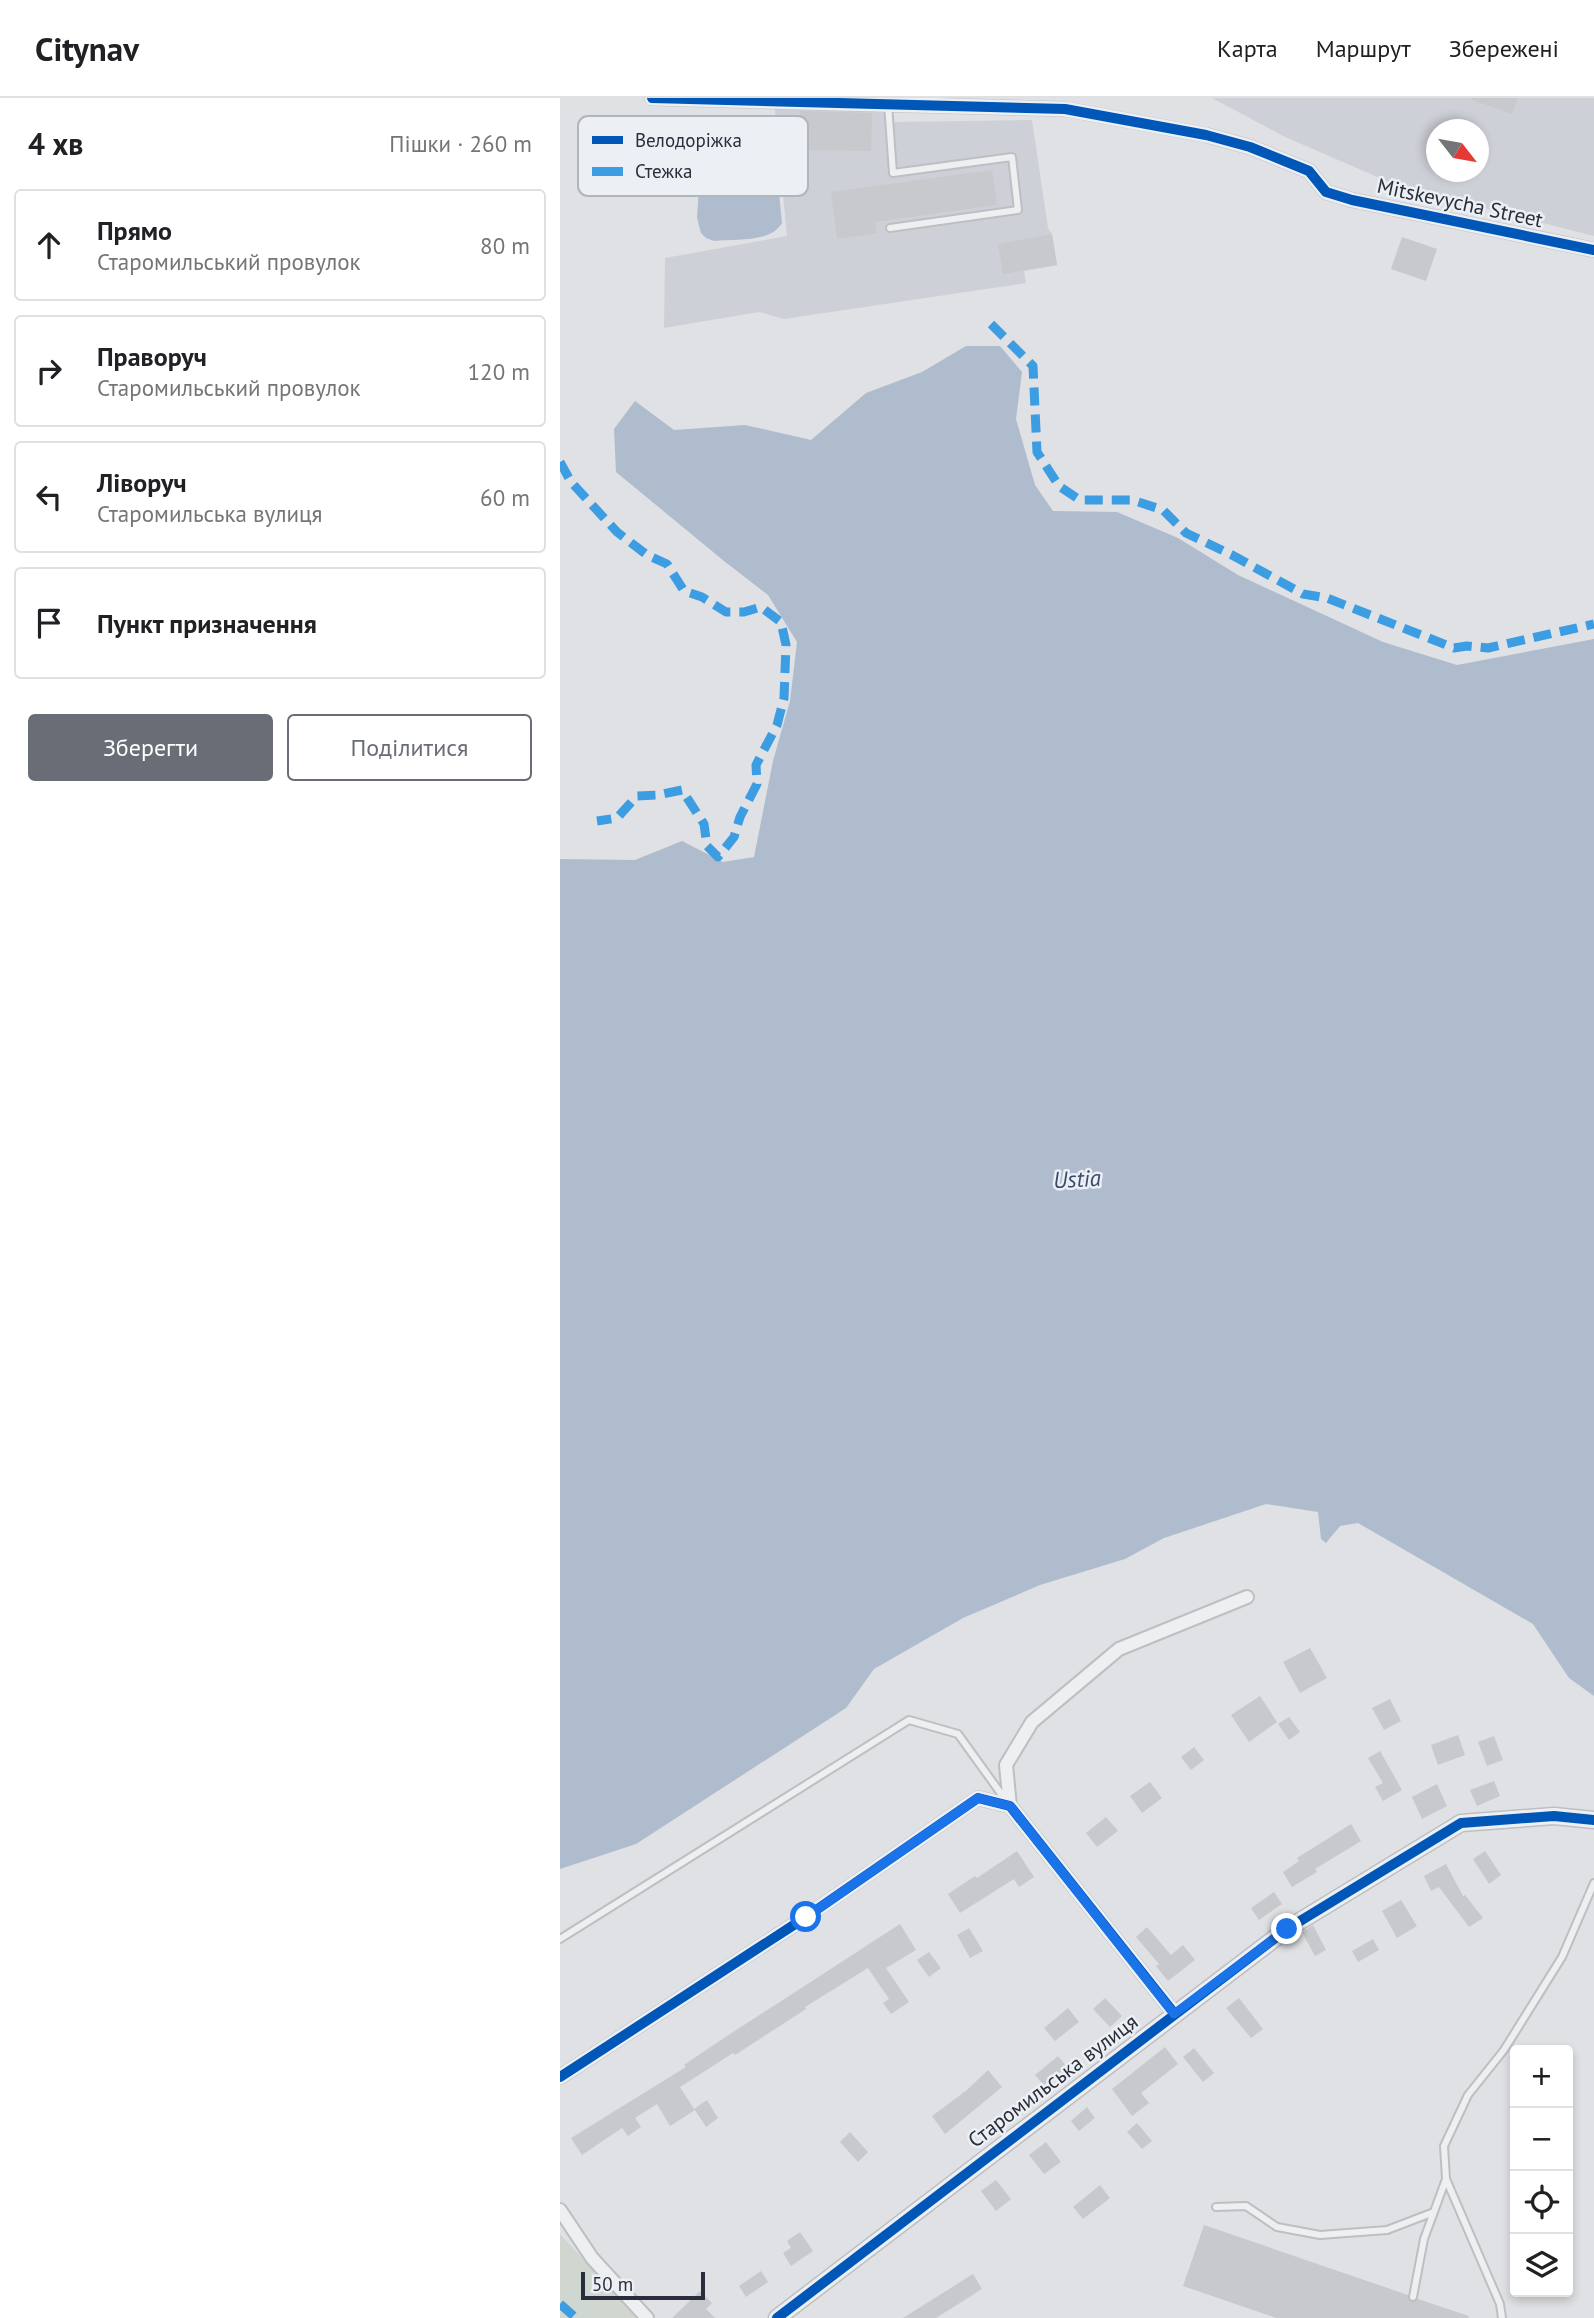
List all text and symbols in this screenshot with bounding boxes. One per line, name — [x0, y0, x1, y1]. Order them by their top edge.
text: Citynav — [35, 27, 139, 70]
text: Карта — [1217, 33, 1278, 64]
text: Маршрут — [1316, 33, 1411, 64]
text: Збережені — [1449, 33, 1559, 64]
legend — [578, 116, 808, 196]
north arrow — [1426, 119, 1489, 182]
text: 4 хв — [28, 124, 84, 163]
text: Велодоріжка — [635, 128, 742, 152]
text: Пішки · 260 m — [389, 129, 532, 158]
text: Стежка — [635, 159, 693, 183]
street label: Mitskevycha Street — [1375, 172, 1545, 233]
text: Прямо — [97, 214, 172, 247]
icon: ahead — [30, 226, 68, 264]
text: 80 m — [480, 231, 530, 260]
text: Старомильський провулок — [97, 247, 361, 276]
text: Праворуч — [97, 340, 207, 373]
icon: right — [30, 352, 68, 390]
text: 120 m — [468, 357, 530, 386]
text: Старомильський провулок — [97, 373, 361, 402]
text: Ліворуч — [97, 466, 187, 499]
icon: left — [30, 478, 68, 516]
text: 60 m — [480, 483, 530, 512]
text: Старомильська вулиця — [97, 499, 323, 528]
icon: arrive — [30, 604, 68, 642]
text: Пункт призначення — [97, 607, 317, 640]
button: Зберегти — [28, 714, 273, 781]
button: Поділитися — [287, 714, 532, 781]
water label: Ustia — [1052, 1163, 1102, 1194]
route start — [790, 1901, 821, 1932]
route end — [1271, 1913, 1302, 1944]
street label: Старомильська вулиця — [962, 2008, 1143, 2153]
map controls — [1510, 2045, 1573, 2297]
button: + — [1510, 2045, 1573, 2108]
button: − — [1510, 2108, 1573, 2171]
button: locate — [1510, 2171, 1573, 2234]
button: layers — [1510, 2234, 1573, 2297]
scale bar — [581, 2269, 705, 2301]
text: 50 m — [592, 2272, 633, 2296]

